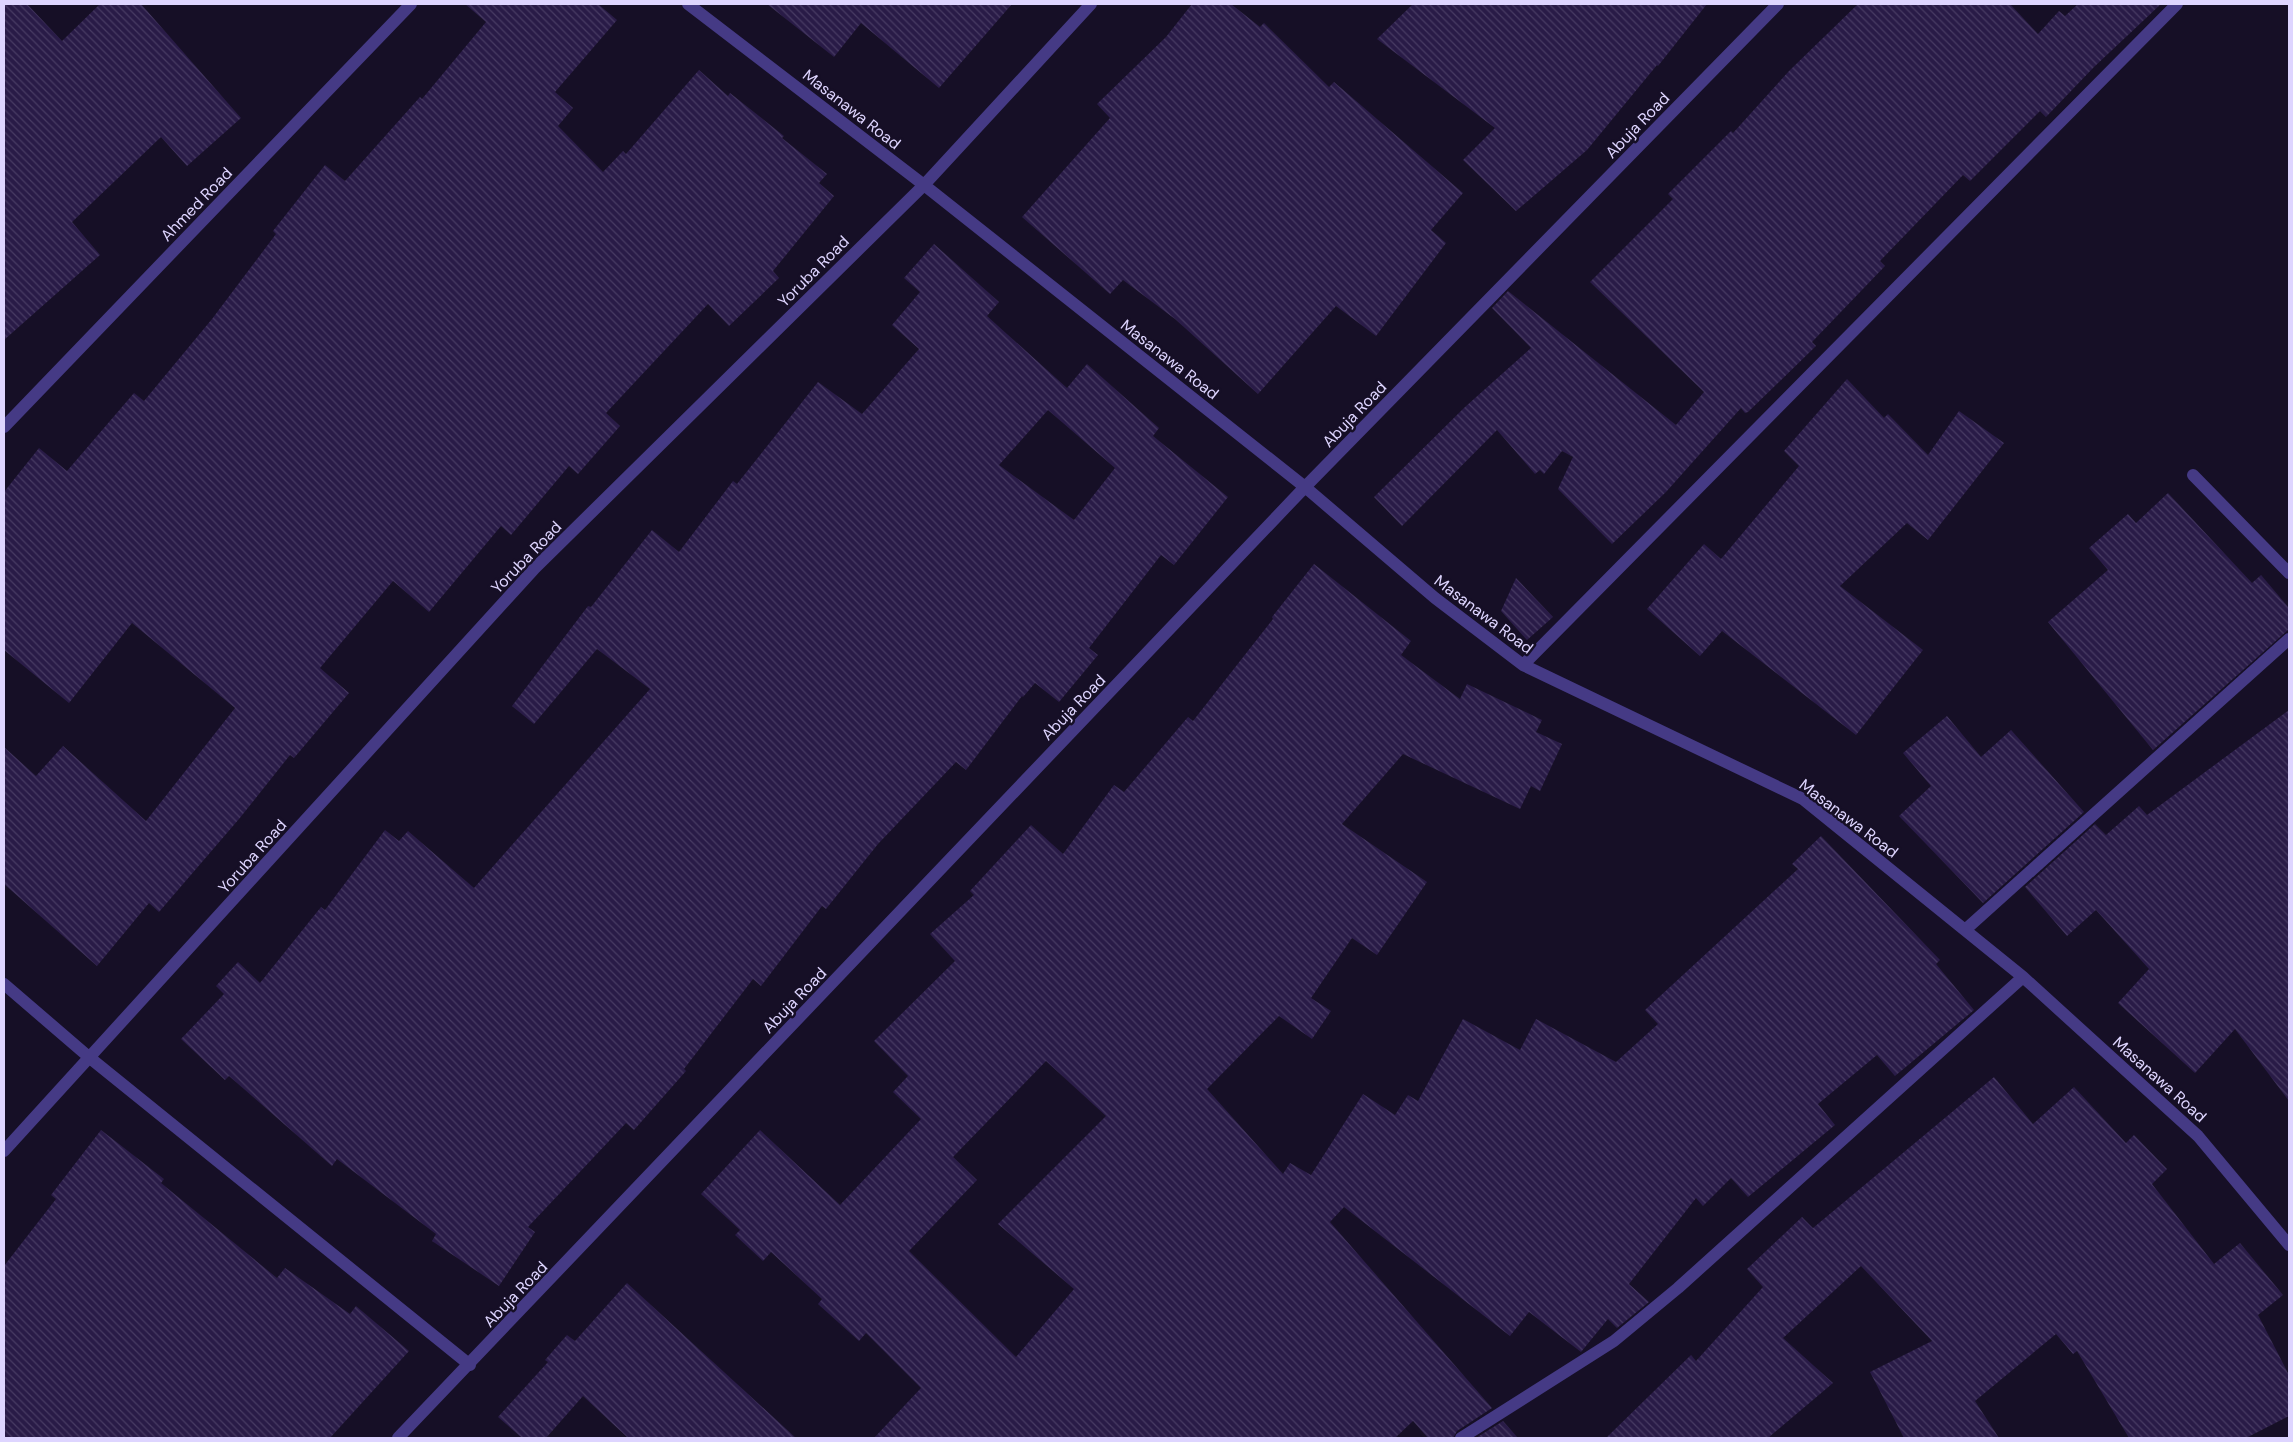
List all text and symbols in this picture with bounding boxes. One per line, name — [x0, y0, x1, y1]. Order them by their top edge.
street label: Masanawa Road — [798, 65, 905, 154]
street label: Abuja Road — [1601, 88, 1674, 163]
street label: Ahmed Road — [156, 163, 237, 246]
street label: Yoruba Road — [773, 231, 854, 312]
street label: Masanawa Road — [1116, 315, 1223, 404]
street label: Abuja Road — [1318, 377, 1391, 452]
street label: Yoruba Road — [487, 517, 566, 598]
street label: Masanawa Road — [1430, 570, 1537, 659]
street label: Abuja Road — [1037, 670, 1110, 745]
street label: Masanawa Road — [1795, 774, 1902, 863]
street label: Yoruba Road — [214, 815, 291, 898]
street label: Abuja Road — [758, 963, 831, 1038]
street label: Masanawa Road — [2109, 1032, 2211, 1127]
street label: Abuja Road — [479, 1257, 552, 1332]

